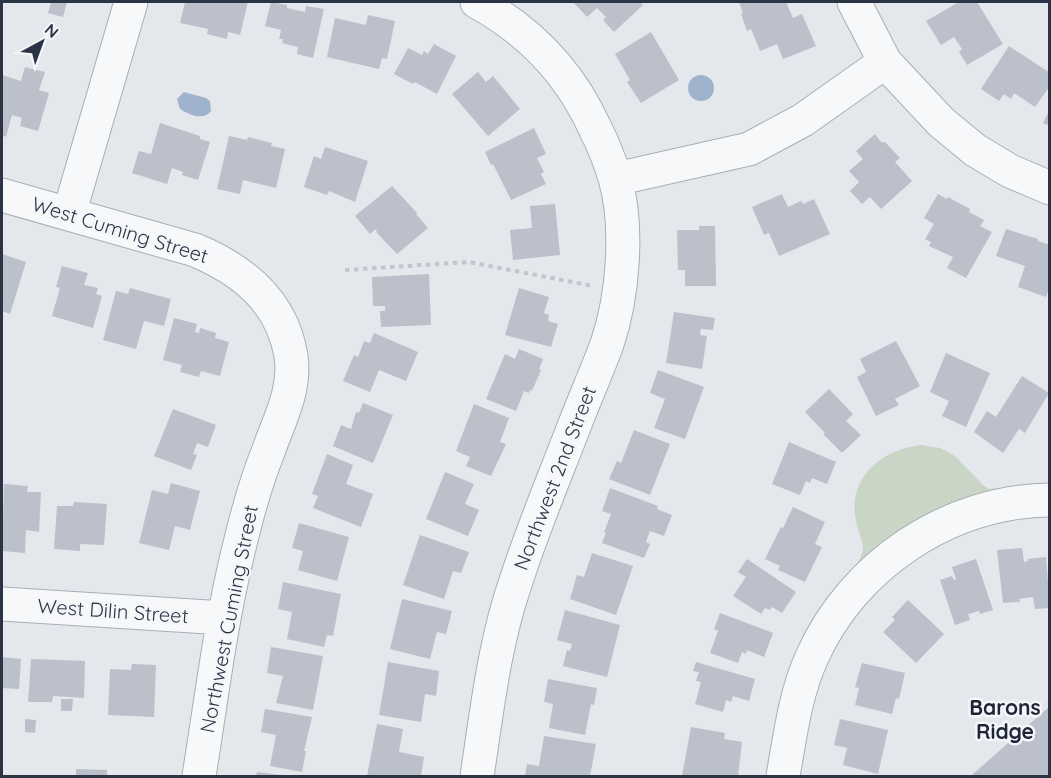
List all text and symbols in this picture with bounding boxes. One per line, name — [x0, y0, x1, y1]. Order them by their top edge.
north arrow — [12, 12, 72, 72]
text: N — [41, 19, 63, 42]
street label: West Cuming Street — [29, 191, 212, 268]
street label: Northwest 2nd Street — [508, 382, 601, 573]
street label: Northwest Cuming Street — [194, 503, 263, 735]
street label: West Dilin Street — [37, 593, 190, 628]
district label: Barons Ridge — [969, 694, 1041, 744]

